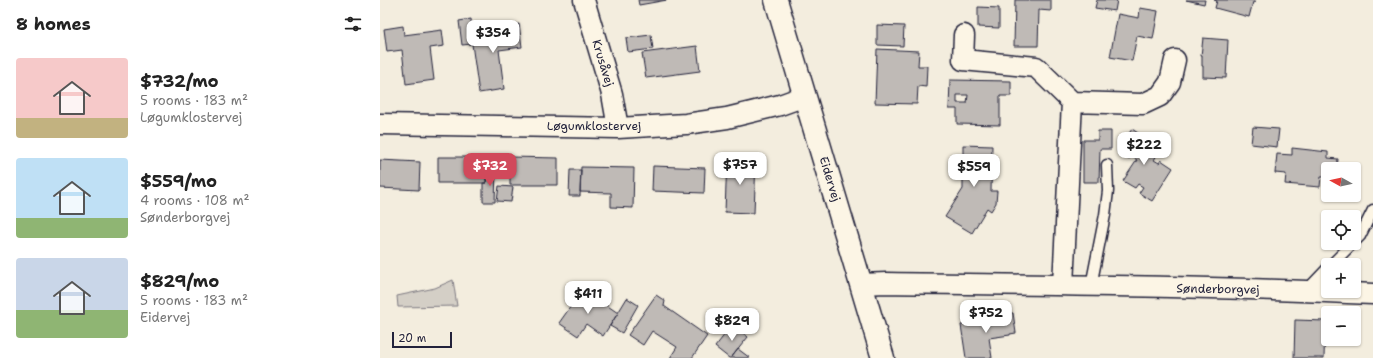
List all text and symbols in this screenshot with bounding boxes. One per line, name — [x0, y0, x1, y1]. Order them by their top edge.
text: 8 homes — [16, 13, 91, 35]
icon: filters — [342, 13, 364, 35]
pin: $354 — [469, 20, 517, 54]
text: $354 — [475, 24, 511, 41]
street label: Krusåvej — [588, 38, 618, 88]
text: $732/mo — [140, 70, 219, 92]
icon: home — [48, 74, 96, 122]
text: 5 rooms · 183 m² — [140, 92, 248, 109]
text: Løgumklostervej — [140, 109, 242, 126]
street label: Løgumklostervej — [547, 118, 641, 134]
pin: $222 — [1120, 132, 1168, 166]
text: $222 — [1126, 136, 1162, 153]
pin: $757 — [716, 152, 764, 186]
pin: $732 — [466, 153, 514, 187]
street label: Eidervej — [816, 154, 844, 204]
pin: $559 — [950, 154, 998, 188]
text: $757 — [723, 156, 757, 173]
text: $732 — [472, 157, 508, 174]
text: $559 — [957, 158, 991, 175]
north arrow — [1321, 162, 1361, 202]
map controls — [1321, 162, 1361, 346]
text: $559/mo — [140, 170, 217, 192]
icon: home — [48, 174, 96, 222]
text: 4 rooms · 108 m² — [140, 192, 250, 209]
text: Sønderborgvej — [140, 209, 230, 226]
button: locate — [1321, 210, 1361, 250]
button: + — [1321, 258, 1361, 298]
text: $829/mo — [140, 270, 219, 292]
icon: home — [48, 274, 96, 322]
street label: Sønderborgvej — [1176, 280, 1260, 298]
pin: $411 — [564, 281, 612, 315]
text: $411 — [574, 285, 602, 302]
text: 5 rooms · 183 m² — [140, 292, 248, 309]
pin: $752 — [962, 300, 1010, 334]
text: $752 — [969, 304, 1003, 321]
button: − — [1321, 306, 1361, 346]
pin: $829 — [708, 308, 756, 342]
text: Eidervej — [140, 309, 190, 326]
text: $829 — [714, 312, 750, 329]
scale bar — [392, 330, 452, 349]
text: 20 m — [398, 331, 426, 346]

